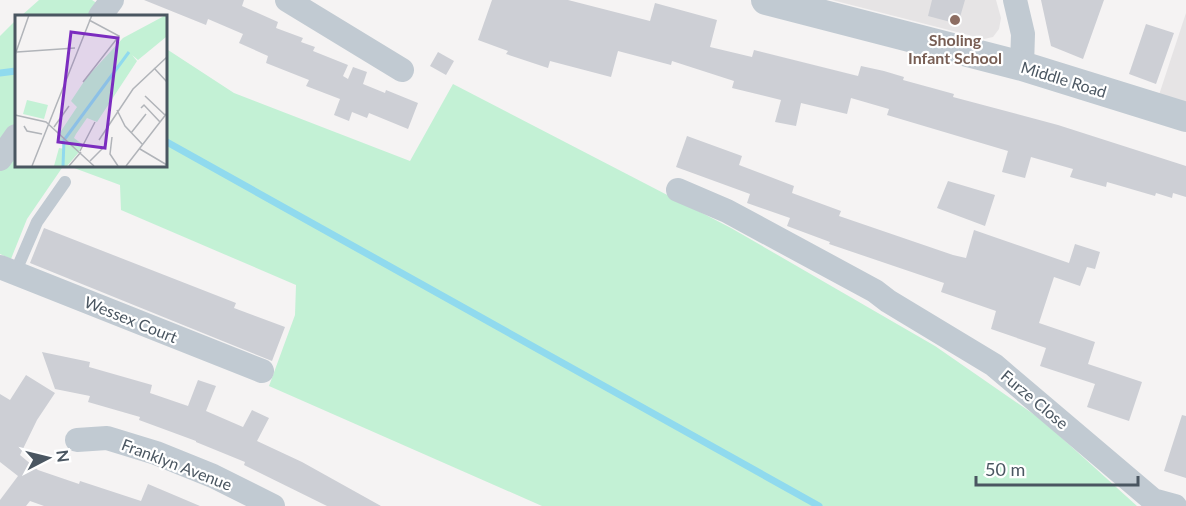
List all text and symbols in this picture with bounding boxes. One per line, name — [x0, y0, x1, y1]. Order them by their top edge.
marker: Sholing Infant School — [948, 13, 962, 27]
inset map — [15, 15, 166, 166]
place label: Sholing Infant School — [908, 30, 1002, 67]
street label: Middle Road — [1019, 57, 1109, 101]
street label: Wessex Court — [82, 292, 180, 346]
street label: Furze Close — [998, 365, 1072, 433]
north arrow — [18, 428, 78, 488]
street label: Franklyn Avenue — [119, 434, 235, 494]
text: N — [53, 449, 74, 463]
scale bar — [976, 449, 1138, 487]
text: 50 m — [985, 458, 1025, 480]

